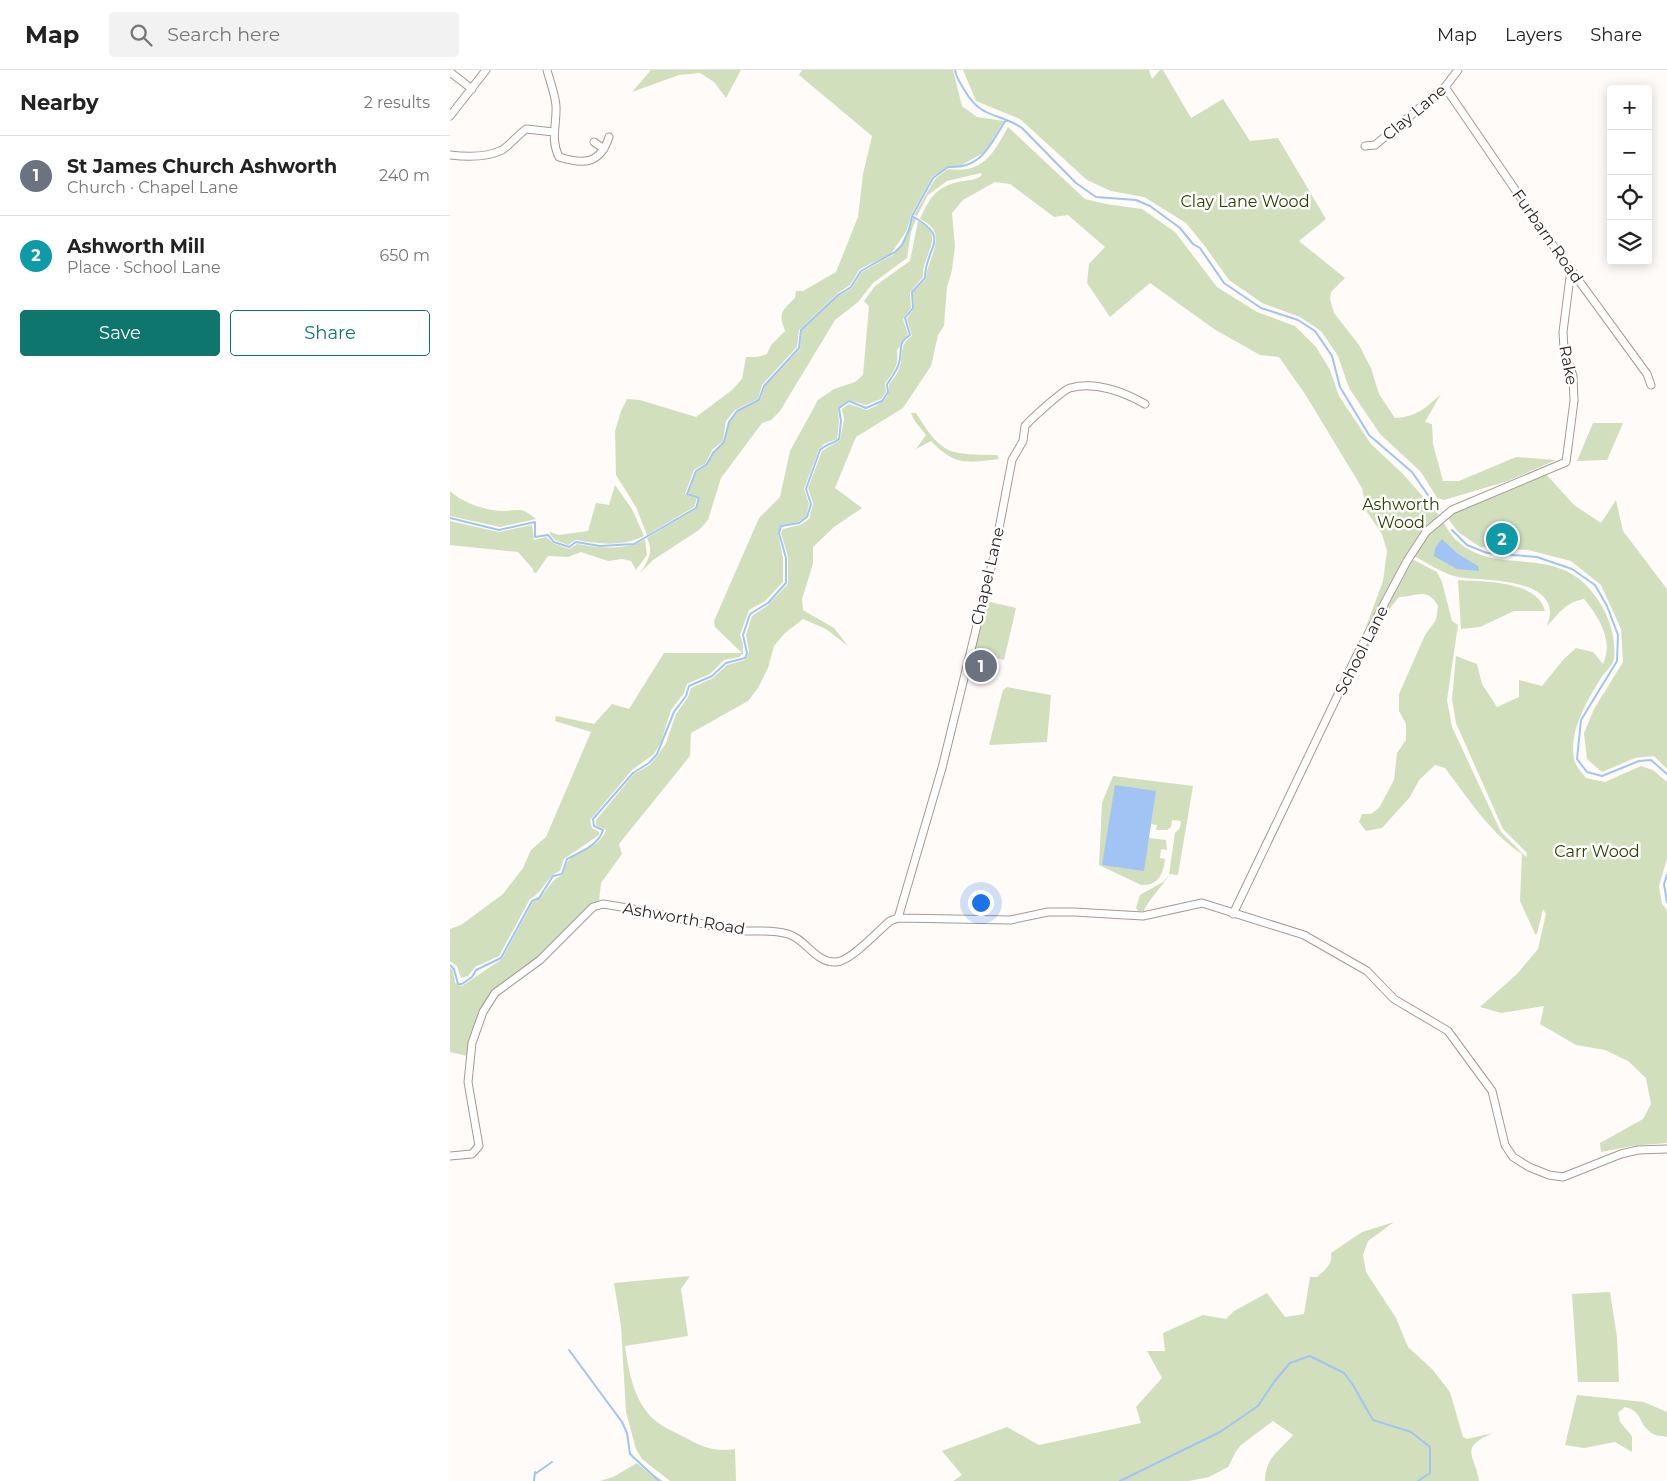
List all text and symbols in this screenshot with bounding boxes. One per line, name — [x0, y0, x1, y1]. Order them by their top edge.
search box — [109, 12, 459, 57]
text: Map — [25, 20, 79, 49]
icon: search — [127, 21, 155, 49]
text: Search here — [167, 23, 280, 46]
text: Map — [1437, 24, 1477, 46]
text: Layers — [1505, 24, 1562, 46]
text: Share — [1590, 24, 1642, 46]
street label: Clay Lane — [1379, 80, 1450, 144]
map controls — [1607, 85, 1652, 265]
button: + — [1607, 85, 1652, 130]
text: Nearby — [20, 90, 99, 115]
text: 2 results — [364, 93, 430, 112]
button: − — [1607, 130, 1652, 175]
text: St James Church Ashworth — [67, 155, 337, 178]
text: 1 — [33, 166, 39, 185]
text: 240 m — [379, 166, 430, 185]
button: locate — [1607, 175, 1652, 220]
text: Church · Chapel Lane — [67, 178, 238, 197]
street label: Furbarn Road — [1508, 186, 1587, 287]
park label: Clay Lane Wood — [1181, 192, 1310, 211]
button: layers — [1607, 220, 1652, 265]
text: Ashworth Mill — [67, 235, 205, 258]
text: 2 — [31, 246, 41, 265]
text: 650 m — [379, 246, 430, 265]
text: Place · School Lane — [67, 258, 221, 277]
button: Save — [20, 310, 220, 356]
button: Share — [230, 310, 430, 356]
street label: Rake — [1555, 344, 1582, 386]
park label: Ashworth Wood — [1362, 495, 1440, 532]
pin: 2 — [1486, 520, 1518, 558]
street label: Chapel Lane — [967, 525, 1008, 627]
street label: School Lane — [1331, 602, 1392, 698]
pin: 1 — [965, 647, 997, 685]
park label: Carr Wood — [1554, 842, 1640, 861]
your location — [968, 890, 994, 916]
street label: Ashworth Road — [621, 898, 746, 939]

